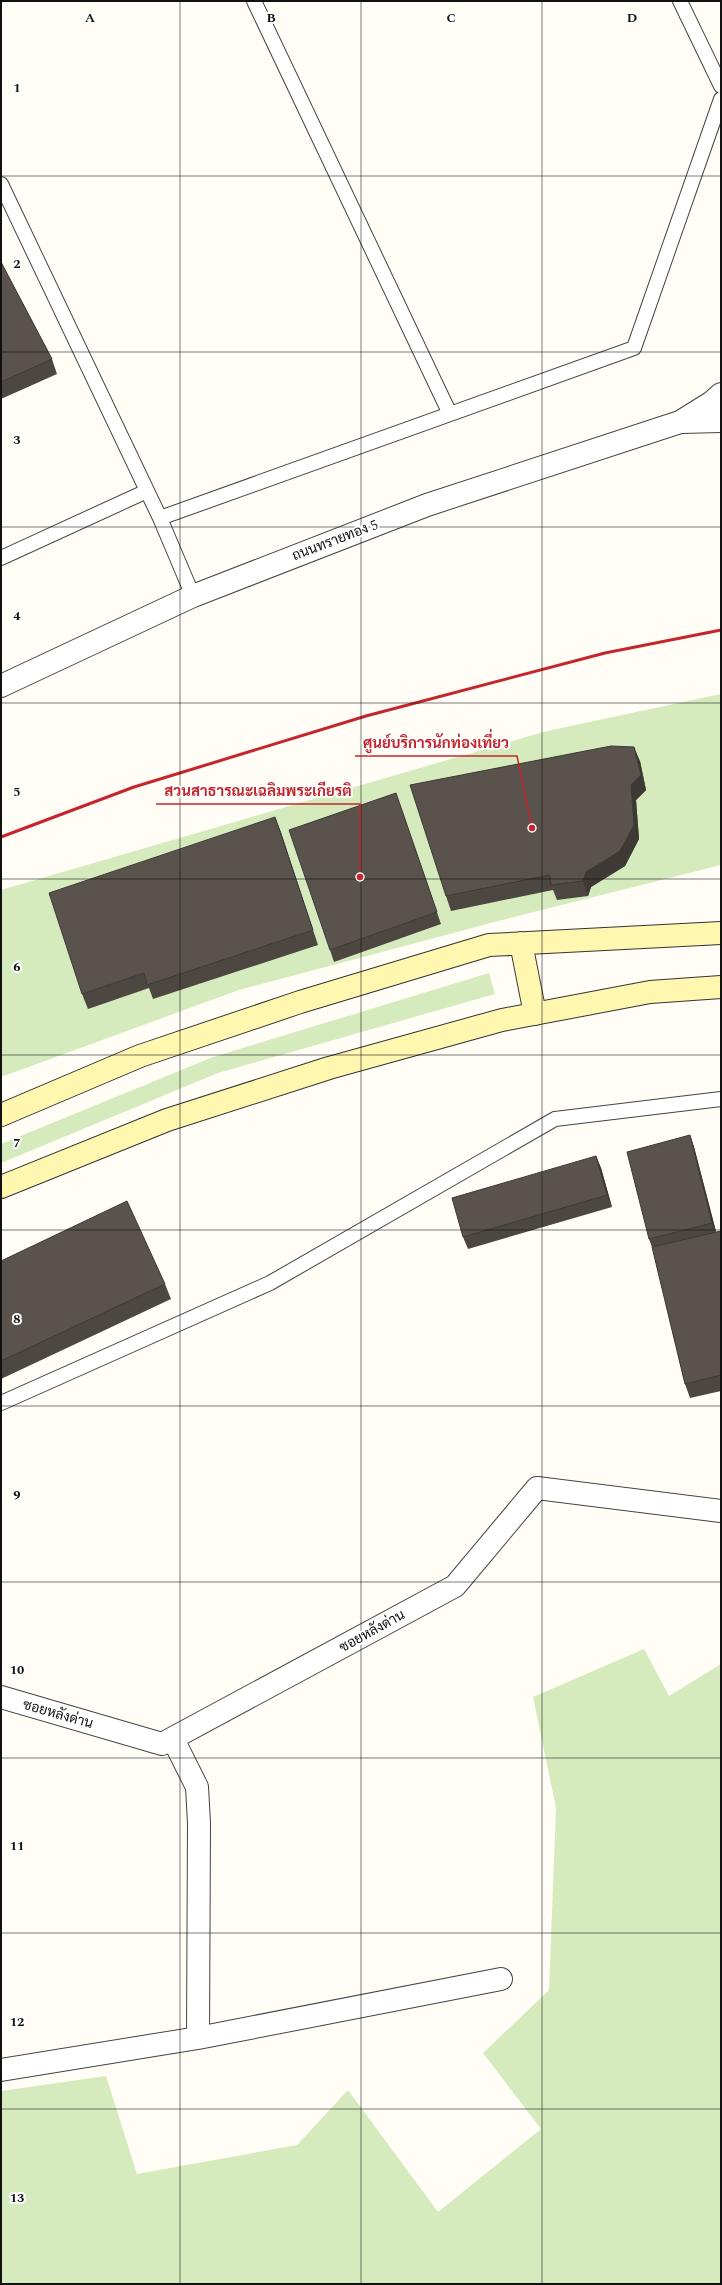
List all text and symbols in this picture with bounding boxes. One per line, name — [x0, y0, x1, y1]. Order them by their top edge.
text: A — [85, 8, 95, 28]
text: B — [266, 8, 276, 28]
text: C — [446, 8, 456, 28]
text: D — [627, 8, 637, 28]
text: 1 — [13, 78, 21, 98]
text: 2 — [13, 254, 21, 274]
text: 3 — [13, 430, 21, 450]
street label: ถนนทรายทอง 5 — [289, 514, 381, 566]
text: 4 — [13, 606, 21, 626]
text: ศูนย์บริการนักท่องเที่ยว — [363, 728, 509, 755]
callout: ศูนย์บริการนักท่องเที่ยว — [355, 729, 517, 756]
callout: สวนสาธารณะเฉลิมพระเกียรติ — [156, 777, 360, 804]
text: สวนสาธารณะเฉลิมพระเกียรติ — [164, 780, 352, 803]
text: 5 — [13, 782, 21, 802]
text: 6 — [13, 957, 21, 977]
text: 7 — [13, 1133, 21, 1153]
text: 8 — [13, 1309, 21, 1329]
text: 9 — [13, 1485, 21, 1505]
street label: ซอยหลังด่าน — [335, 1604, 409, 1658]
text: 10 — [10, 1660, 24, 1680]
street label: ซอยหลังด่าน — [20, 1694, 96, 1734]
text: 11 — [10, 1836, 24, 1856]
text: 12 — [10, 2012, 24, 2032]
text: 13 — [10, 2188, 24, 2208]

